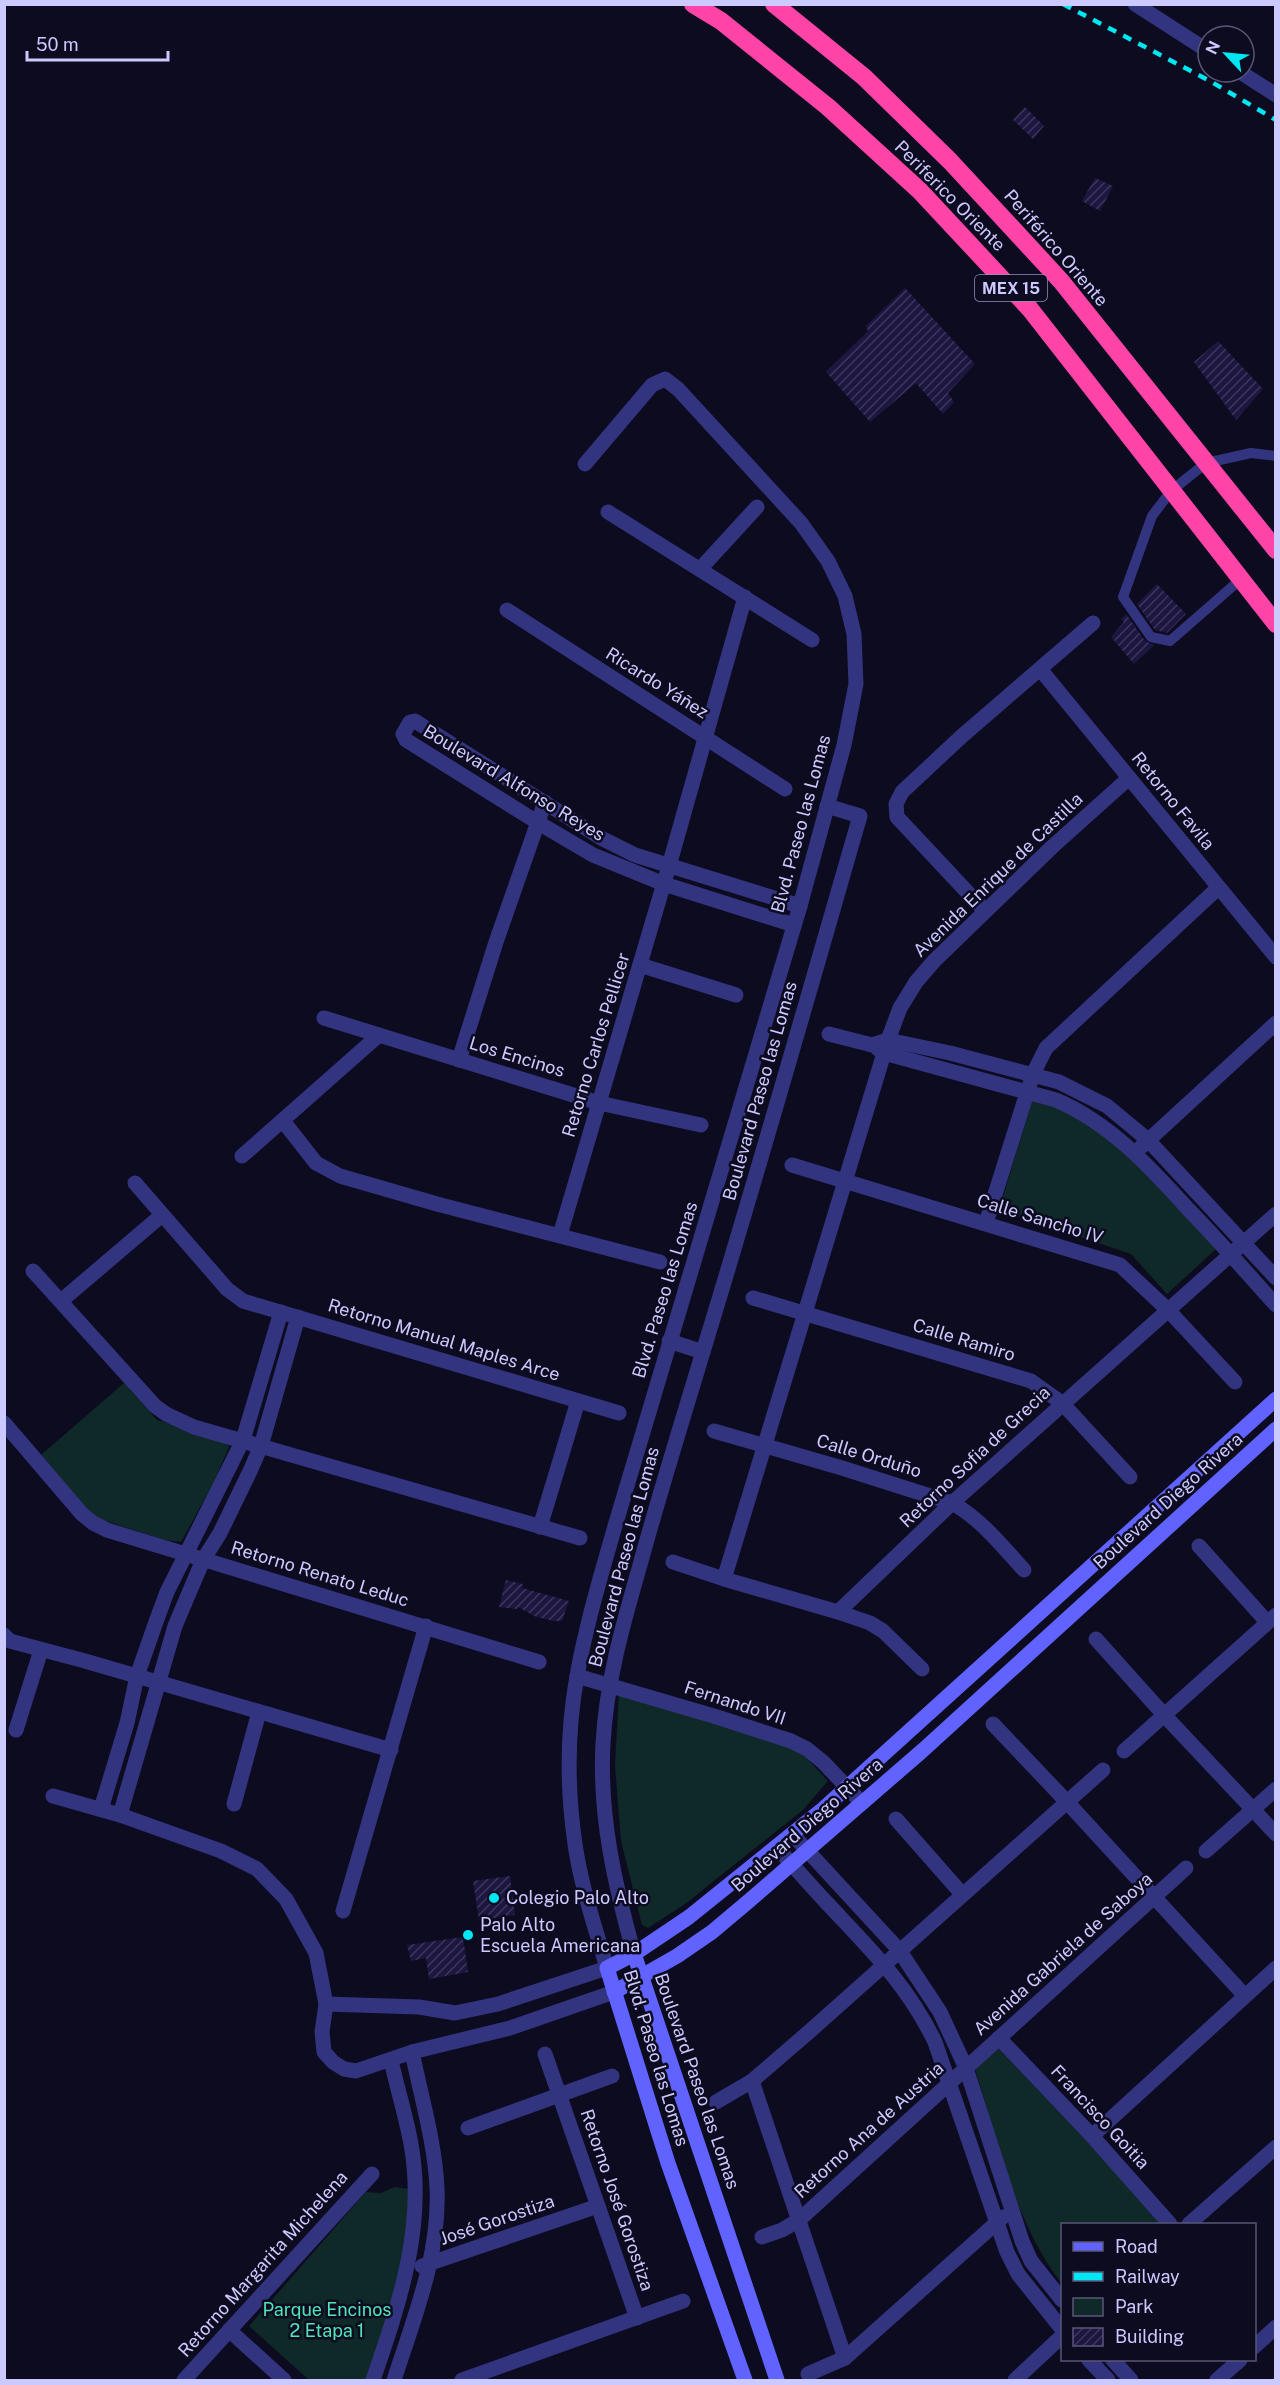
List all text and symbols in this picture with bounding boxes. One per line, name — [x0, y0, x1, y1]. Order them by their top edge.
scale bar — [27, 24, 168, 62]
north arrow — [1196, 24, 1256, 84]
text: 50 m — [36, 34, 79, 55]
text: N — [1202, 38, 1224, 57]
street label: Periferico Oriente — [891, 136, 1010, 255]
street label: Periférico Oriente — [1000, 185, 1113, 310]
road number: MEX 15 — [975, 275, 1047, 301]
street label: Ricardo Yáñez — [602, 643, 712, 722]
street label: Boulevard Alfonso Reyes — [420, 720, 609, 845]
street label: Blvd. Paseo las Lomas — [767, 733, 834, 915]
street label: Retorno Favila — [1128, 748, 1219, 854]
street label: Avenida Enrique de Castilla — [909, 788, 1087, 961]
street label: Retorno Carlos Pellicer — [557, 950, 634, 1140]
street label: Boulevard Paseo las Lomas — [718, 979, 801, 1203]
street label: Los Encinos — [467, 1032, 567, 1081]
street label: Calle Sancho IV — [974, 1189, 1106, 1248]
street label: Blvd. Paseo las Lomas — [628, 1199, 701, 1381]
street label: Retorno Manual Maples Arce — [326, 1294, 563, 1385]
street label: Calle Ramiro — [910, 1314, 1018, 1365]
street label: Retorno Sofia de Grecia — [895, 1382, 1054, 1532]
street label: Boulevard Diego Rivera — [1089, 1428, 1247, 1573]
street label: Calle Orduño — [814, 1430, 924, 1481]
street label: Boulevard Paseo las Lomas — [584, 1445, 663, 1669]
street label: Retorno Renato Leduc — [229, 1536, 412, 1611]
street label: Fernando VII — [682, 1676, 789, 1729]
street label: Boulevard Diego Rivera — [727, 1753, 887, 1896]
street label: Avenida Gabriela de Saboya — [969, 1868, 1156, 2039]
place label: Colegio Palo Alto — [506, 1887, 649, 1908]
marker: Colegio Palo Alto — [487, 1891, 501, 1905]
place label: Palo Alto Escuela Americana — [480, 1914, 640, 1956]
marker: Palo Alto Escuela Americana — [461, 1928, 475, 1942]
street label: Blvd. Paseo las Lomas — [620, 1967, 693, 2149]
street label: Boulevard Paseo las Lomas — [651, 1970, 744, 2192]
street label: Retorno Ana de Austria — [790, 2057, 948, 2202]
street label: Francisco Goitia — [1047, 2060, 1154, 2173]
street label: Retorno José Gorostiza — [577, 2106, 658, 2293]
street label: Retorno Margarita Michelena — [174, 2166, 352, 2361]
street label: José Gorostiza — [437, 2190, 557, 2249]
legend — [1061, 2223, 1256, 2361]
text: Road — [1115, 2236, 1158, 2257]
text: Railway — [1115, 2266, 1180, 2287]
text: Park — [1115, 2296, 1153, 2317]
park label: Parque Encinos 2 Etapa 1 — [263, 2299, 391, 2341]
text: Building — [1115, 2326, 1184, 2347]

